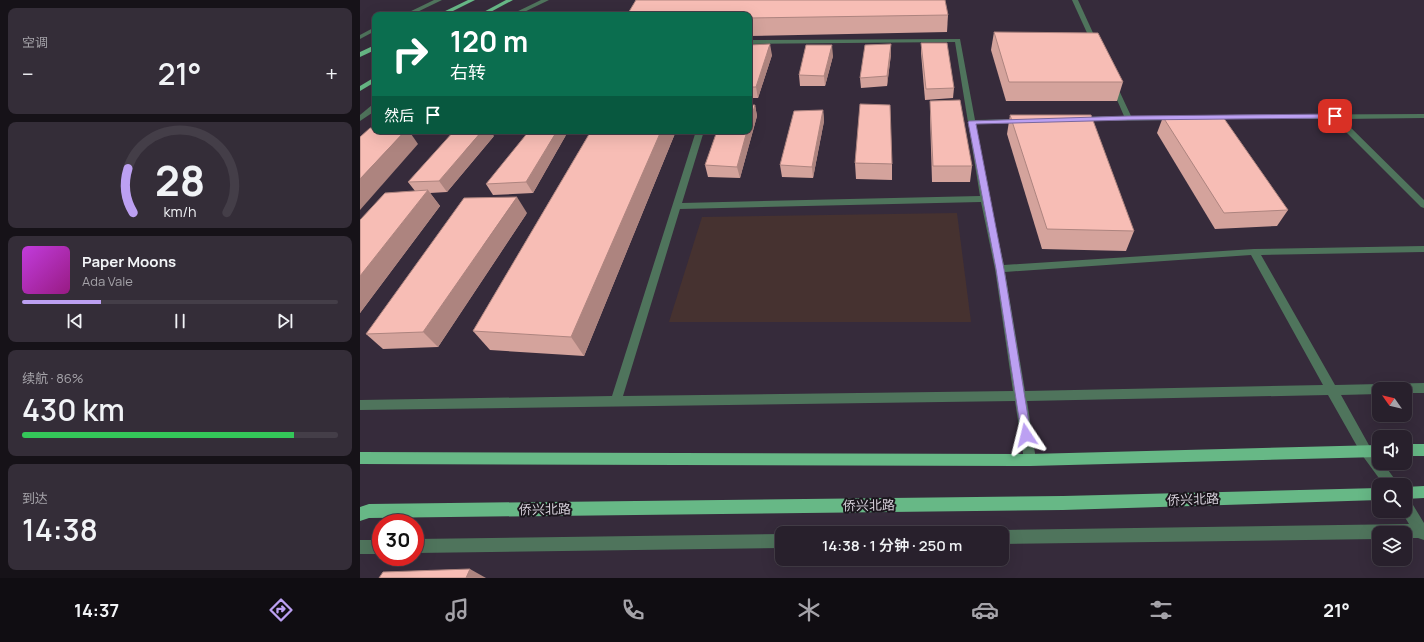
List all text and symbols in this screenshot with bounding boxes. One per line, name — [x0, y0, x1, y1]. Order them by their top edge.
text: 120 m — [450, 22, 528, 60]
icon: right — [384, 28, 436, 80]
text: 空调 — [22, 33, 48, 51]
text: 21° — [158, 53, 201, 94]
text: − — [22, 59, 34, 89]
text: + — [325, 59, 338, 89]
text: 右转 — [450, 60, 486, 84]
pin — [1318, 99, 1352, 133]
icon: arrive — [422, 104, 444, 126]
text: 然后 — [384, 105, 414, 126]
icon: arrive — [1324, 105, 1346, 127]
text: 28 — [155, 152, 205, 208]
text: km/h — [163, 202, 197, 221]
text: Paper Moons — [82, 251, 176, 272]
text: Ada Vale — [82, 272, 133, 290]
icon: previous — [64, 310, 86, 332]
icon: pause — [169, 310, 191, 332]
icon: next — [274, 310, 296, 332]
text: 续航 · 86% — [22, 369, 83, 387]
north arrow — [1372, 382, 1412, 422]
map controls — [1372, 382, 1412, 566]
text: 430 km — [22, 389, 125, 430]
position arrow — [1005, 414, 1047, 456]
button: sound — [1372, 430, 1412, 470]
button: search — [1372, 478, 1412, 518]
text: 到达 — [22, 489, 48, 507]
street label: 侨兴北路 — [1167, 489, 1219, 509]
street label: 侨兴北路 — [843, 496, 895, 514]
street label: 侨兴北路 — [519, 500, 571, 518]
text: 14:38 — [22, 509, 98, 550]
speed limit sign: 30 — [372, 514, 424, 566]
button: layers — [1372, 526, 1412, 566]
text: 14:38 · 1 分钟 · 250 m — [822, 535, 962, 556]
icon: directions — [267, 596, 295, 624]
icon: music — [443, 596, 471, 624]
icon: phone — [619, 596, 647, 624]
icon: climate — [795, 596, 823, 624]
icon: car — [971, 596, 999, 624]
icon: filters — [1147, 596, 1175, 624]
text: 14:37 — [74, 598, 119, 622]
text: 21° — [1323, 598, 1350, 622]

